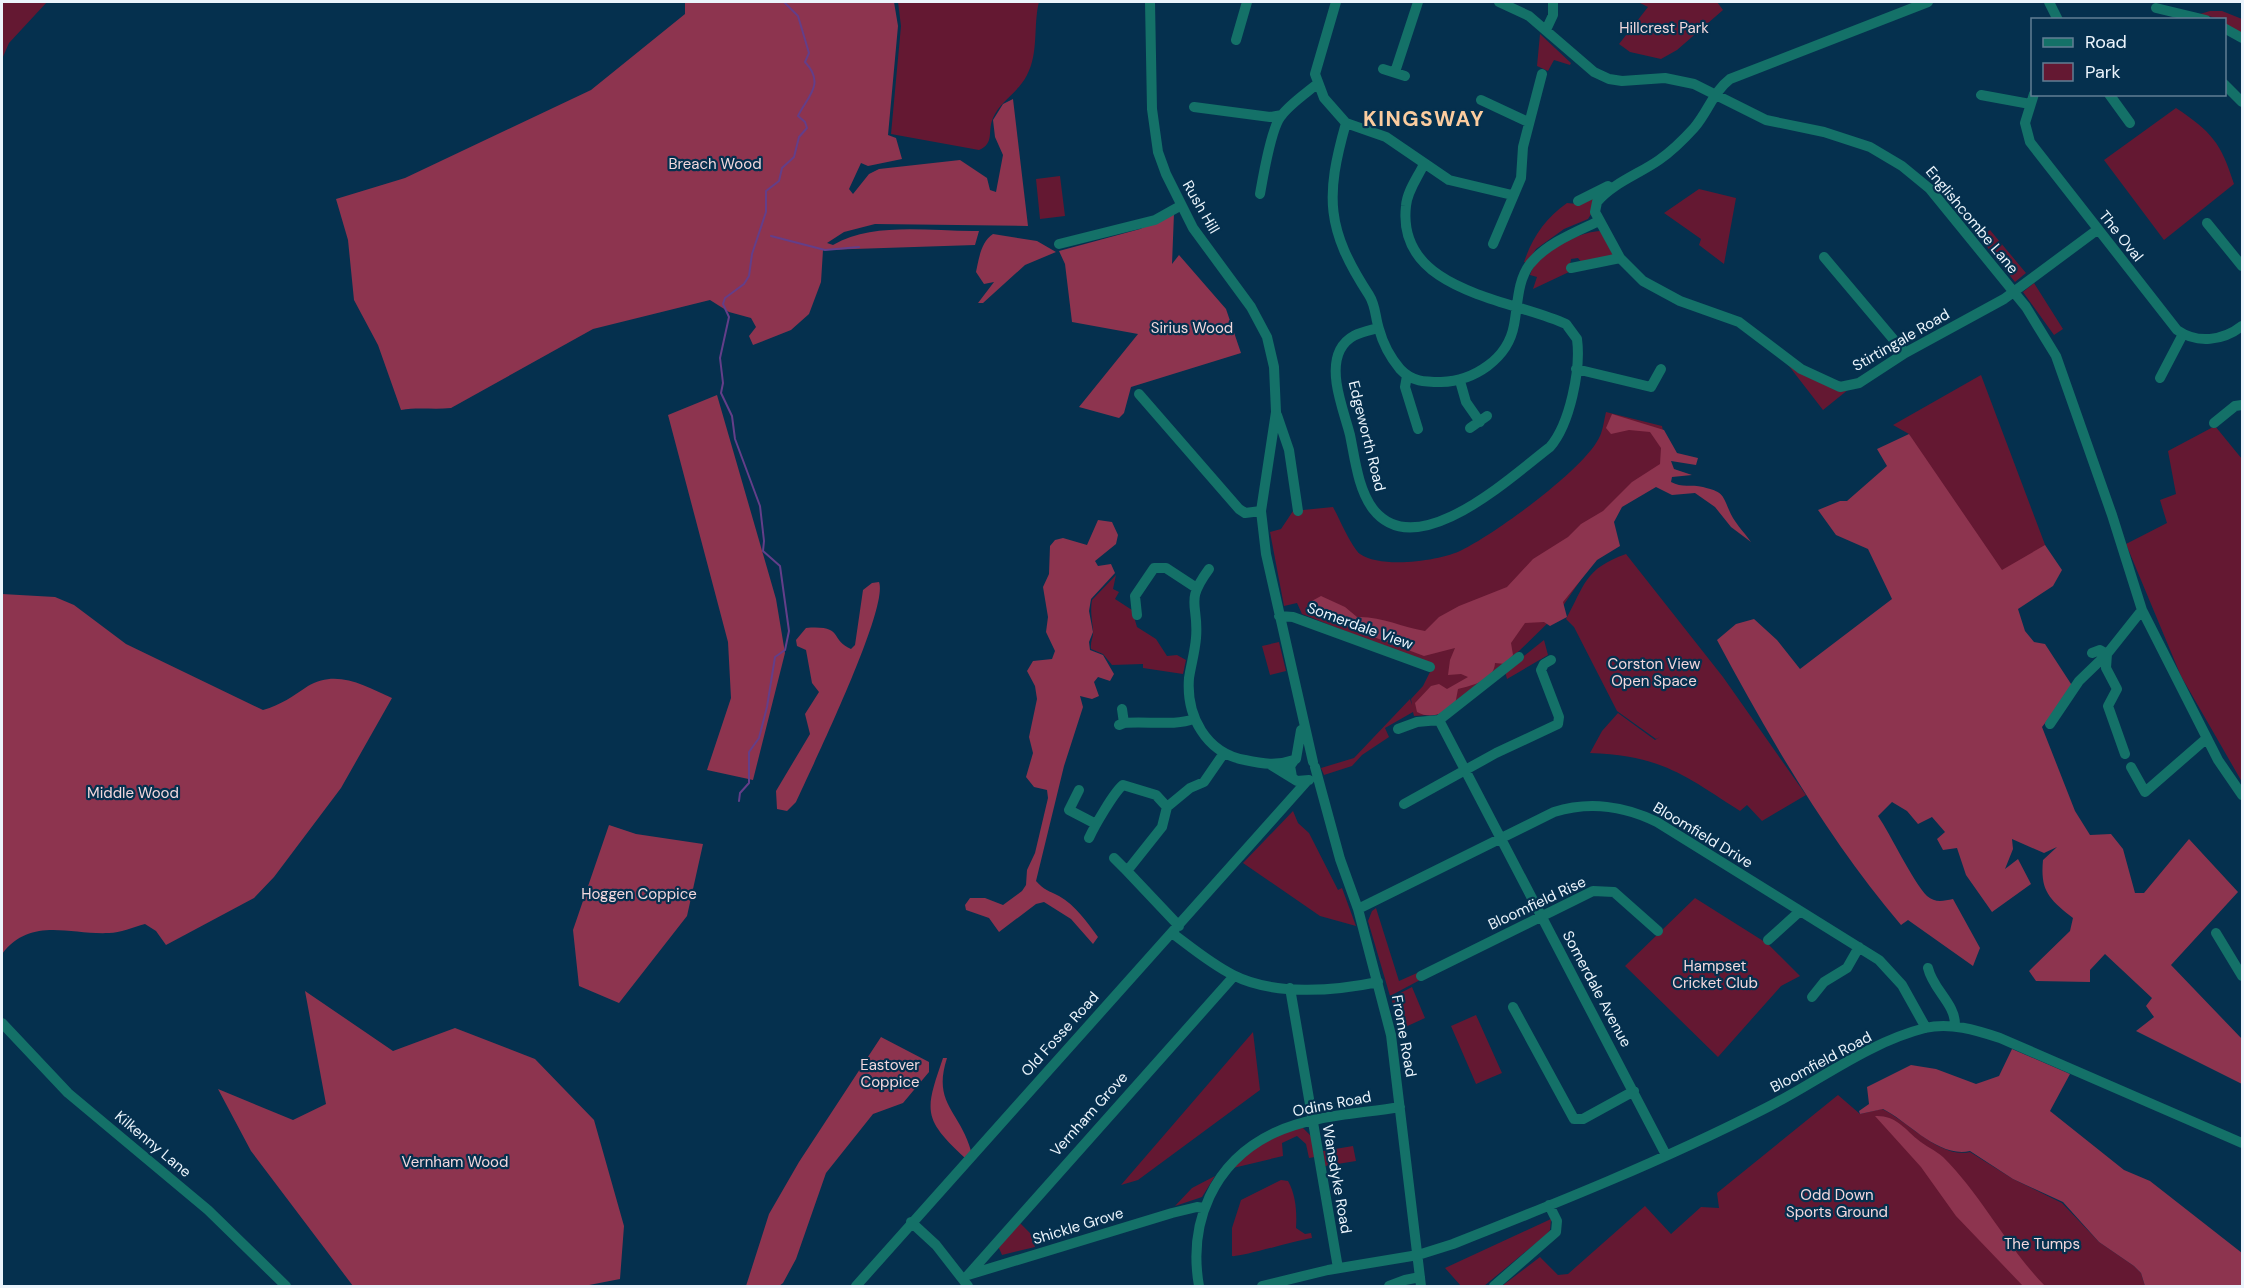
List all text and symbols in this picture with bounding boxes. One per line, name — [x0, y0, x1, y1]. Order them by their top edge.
park label: Hillcrest Park — [1619, 18, 1709, 38]
legend — [2031, 18, 2226, 96]
text: Road — [2085, 30, 2127, 54]
text: Park — [2085, 60, 2121, 84]
district label: KINGSWAY — [1363, 105, 1485, 133]
park label: Breach Wood — [668, 154, 762, 174]
street label: Englishcombe Lane — [1921, 162, 2023, 278]
street label: Rush Hill — [1178, 177, 1224, 237]
street label: The Oval — [2094, 206, 2148, 266]
street label: Stirtingale Road — [1849, 304, 1953, 376]
park label: Sirius Wood — [1151, 318, 1233, 338]
street label: Edgeworth Road — [1344, 379, 1390, 493]
street label: Somerdale View — [1304, 598, 1416, 655]
park label: Corston View Open Space — [1608, 654, 1701, 691]
park label: Middle Wood — [87, 783, 179, 803]
street label: Bloomfield Drive — [1650, 797, 1756, 873]
street label: Bloomfield Rise — [1485, 872, 1589, 934]
park label: Hoggen Coppice — [581, 884, 697, 904]
street label: Somerdale Avenue — [1558, 927, 1636, 1051]
park label: Hampset Cricket Club — [1672, 956, 1758, 993]
street label: Old Fosse Road — [1017, 987, 1103, 1081]
street label: Frome Road — [1387, 993, 1421, 1079]
street label: Bloomfield Road — [1767, 1027, 1875, 1097]
park label: Eastover Coppice — [860, 1055, 920, 1092]
street label: Vernham Grove — [1046, 1068, 1132, 1160]
street label: Odins Road — [1291, 1087, 1373, 1121]
street label: Kilkenny Lane — [111, 1106, 195, 1182]
street label: Wansdyke Road — [1318, 1123, 1356, 1235]
park label: Vernham Wood — [402, 1152, 508, 1172]
park label: Odd Down Sports Ground — [1786, 1185, 1888, 1222]
street label: Shickle Grove — [1030, 1203, 1126, 1249]
park label: The Tumps — [2004, 1234, 2080, 1254]

